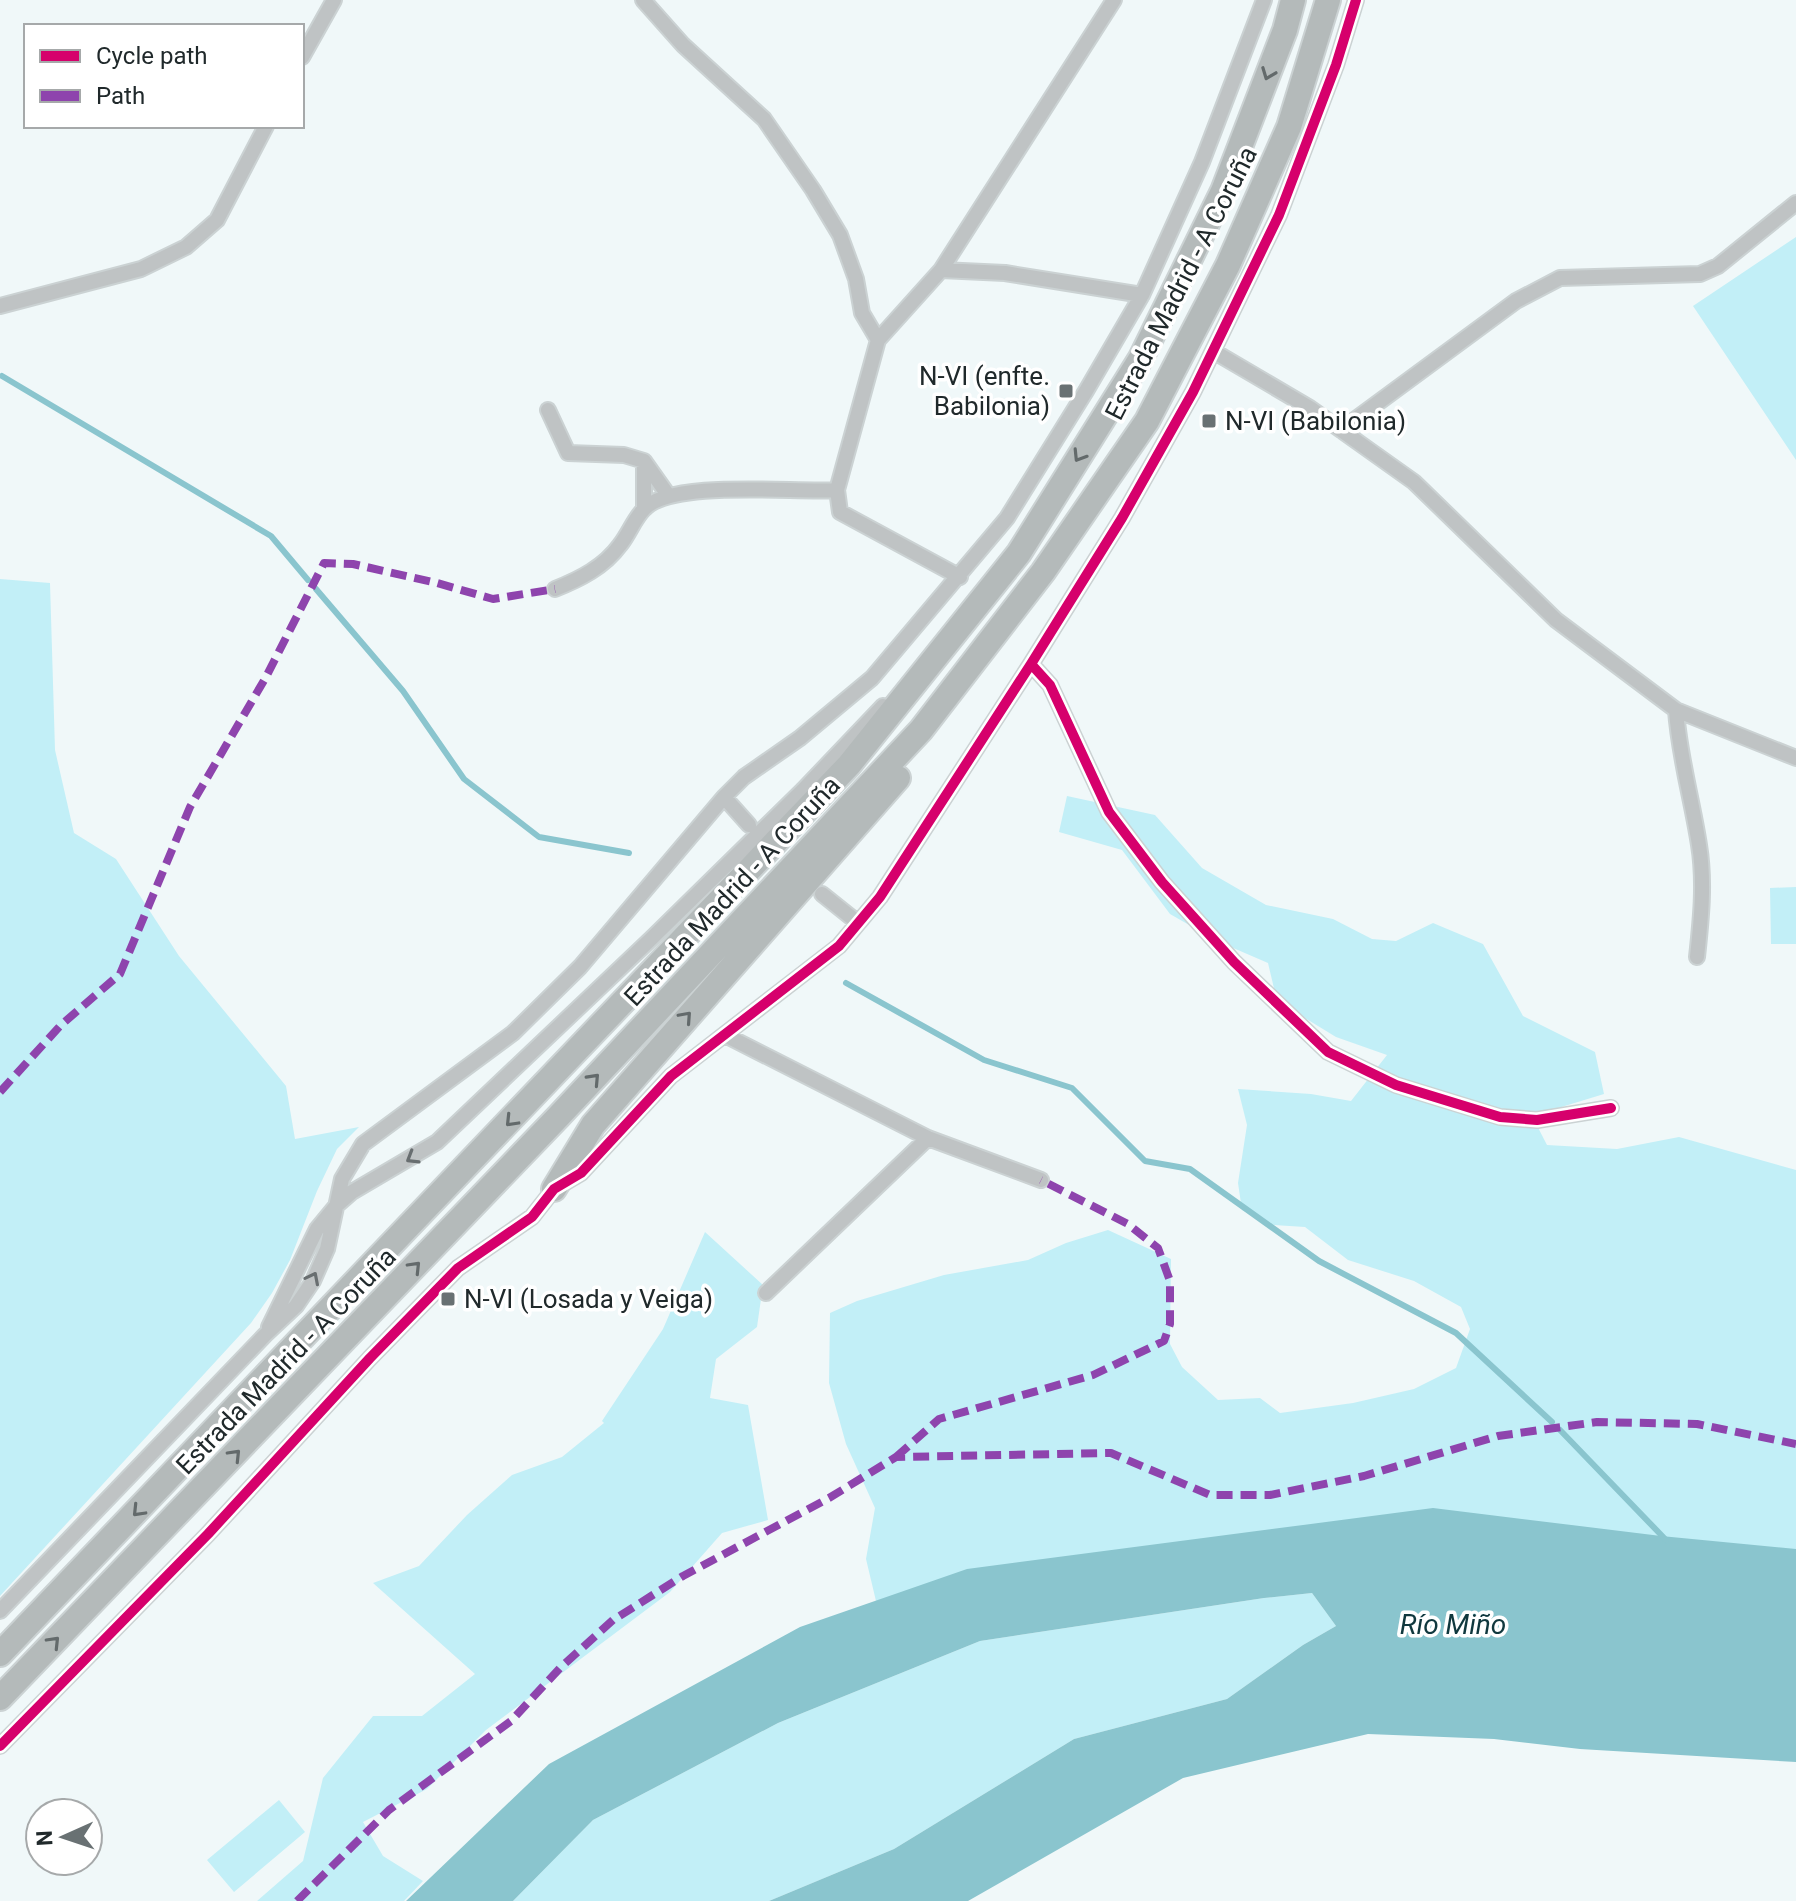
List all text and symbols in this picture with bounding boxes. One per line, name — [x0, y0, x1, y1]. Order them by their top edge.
legend — [24, 24, 304, 128]
text: Cycle path — [96, 42, 208, 70]
one-way arrow — [1261, 66, 1278, 80]
text: Path — [96, 82, 145, 110]
street label: Estrada Madrid - A Coruña — [1099, 141, 1263, 425]
place label: N-VI (enfte. Babilonia) — [919, 361, 1050, 421]
marker: N-VI (enfte. Babilonia) — [1057, 382, 1075, 400]
place label: N-VI (Babilonia) — [1225, 406, 1406, 436]
marker: N-VI (Babilonia) — [1200, 412, 1218, 430]
one-way arrow — [1073, 448, 1088, 462]
street label: Estrada Madrid - A Coruña — [618, 770, 846, 1012]
one-way arrow — [676, 1011, 691, 1026]
one-way arrow — [585, 1074, 599, 1088]
one-way arrow — [506, 1111, 520, 1126]
one-way arrow — [406, 1148, 421, 1164]
street label: Estrada Madrid - A Coruña — [170, 1242, 402, 1480]
one-way arrow — [405, 1262, 420, 1276]
one-way arrow — [304, 1271, 319, 1286]
place label: N-VI (Losada y Veiga) — [464, 1284, 713, 1314]
marker: N-VI (Losada y Veiga) — [439, 1290, 457, 1308]
one-way arrow — [226, 1450, 240, 1464]
one-way arrow — [133, 1502, 147, 1516]
water label: Río Miño — [1400, 1608, 1506, 1641]
one-way arrow — [45, 1637, 60, 1651]
north arrow — [24, 1797, 104, 1877]
text: N — [32, 1830, 57, 1846]

